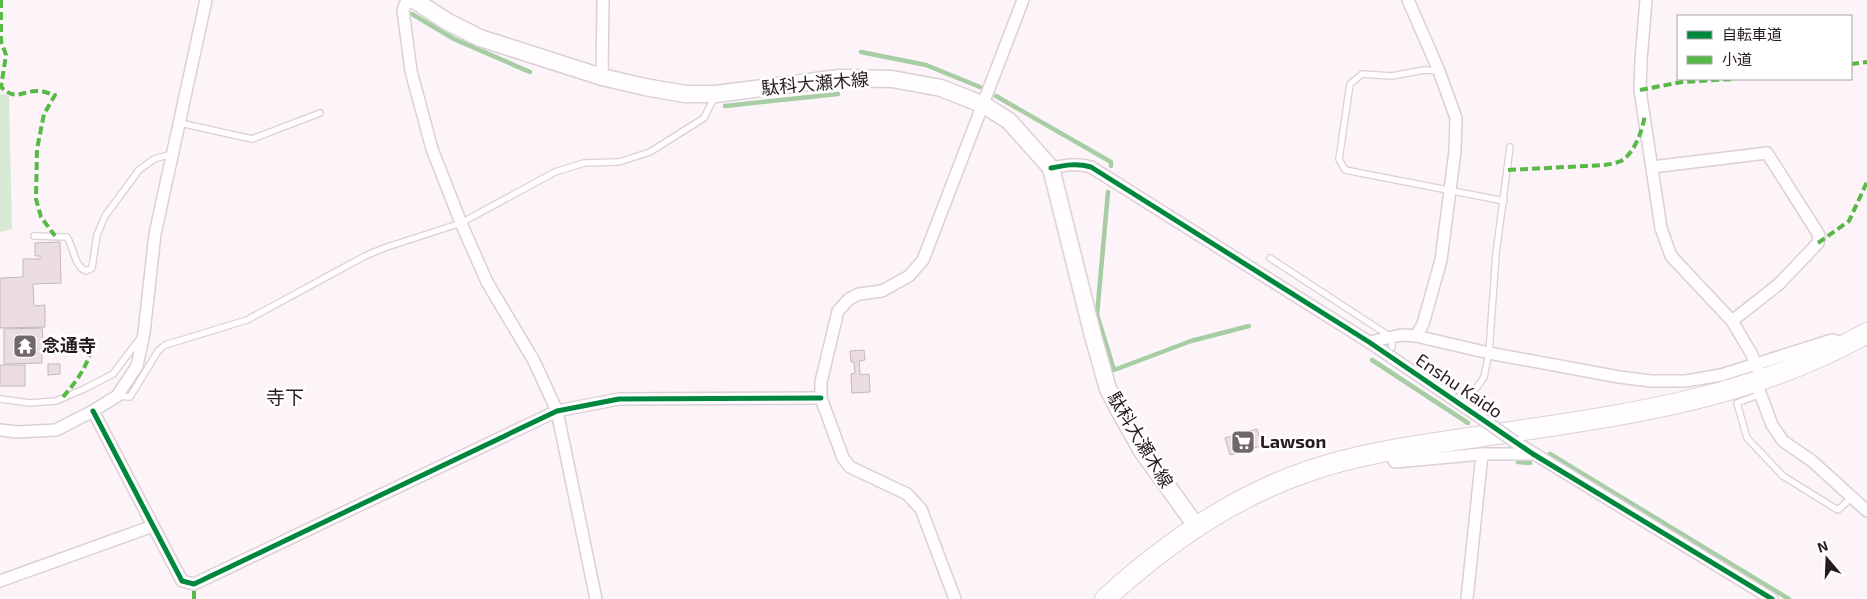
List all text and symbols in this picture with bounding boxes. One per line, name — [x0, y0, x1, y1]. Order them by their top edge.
legend — [1677, 15, 1852, 80]
text: 自転車道 — [1722, 25, 1782, 43]
text: 小道 — [1722, 50, 1752, 68]
street label: 駄科大瀬木線 — [760, 67, 870, 99]
temple icon: 念通寺 — [12, 333, 38, 359]
place label: 念通寺 — [42, 334, 96, 356]
street label: Enshu Kaido — [1412, 348, 1507, 422]
district label: 寺下 — [266, 385, 304, 408]
street label: 駄科大瀬木線 — [1104, 388, 1178, 491]
supermarket icon: Lawson — [1230, 429, 1256, 455]
place label: Lawson — [1260, 430, 1326, 452]
north arrow — [1802, 534, 1852, 584]
text: N — [1815, 537, 1830, 556]

